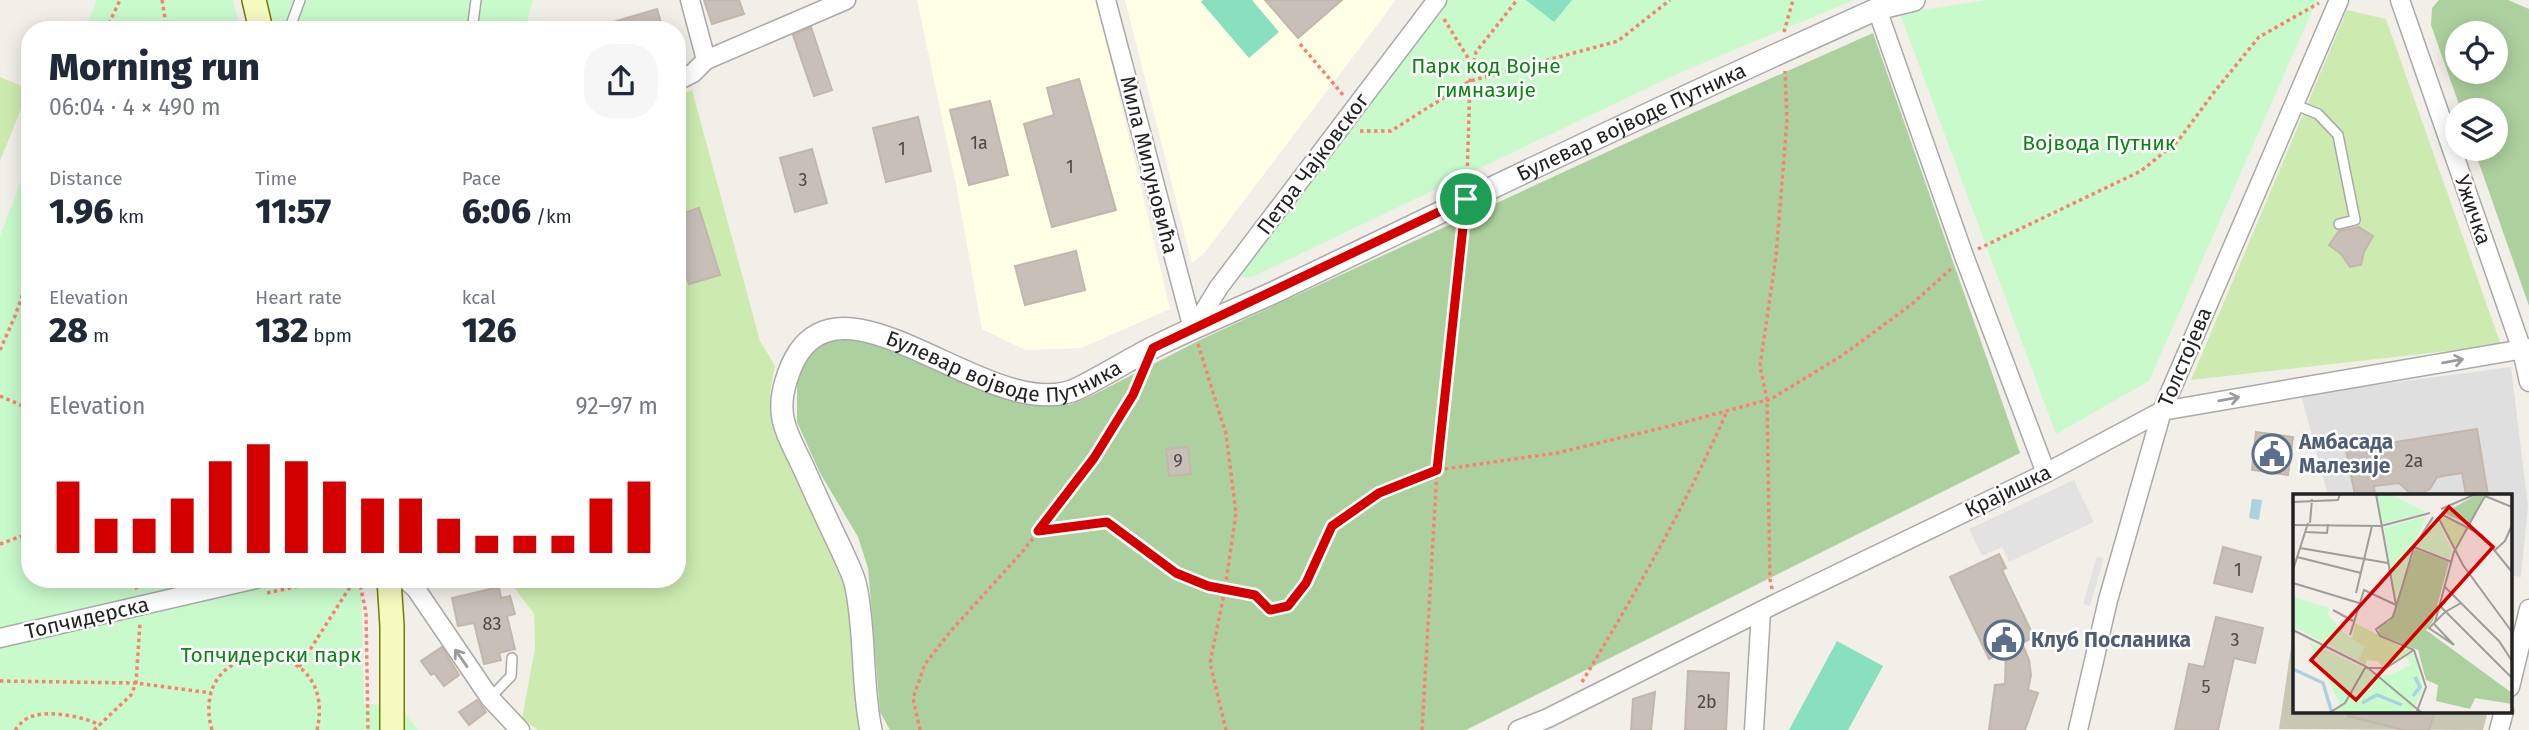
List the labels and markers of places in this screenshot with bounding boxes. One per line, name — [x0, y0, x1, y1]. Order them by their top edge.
pin — [1436, 169, 1496, 229]
place label: Амбасада Малезије — [2298, 429, 2393, 479]
public building icon: Амбасада Малезије — [2251, 433, 2293, 475]
public building icon: Клуб Посланика — [1983, 619, 2025, 661]
place label: Клуб Посланика — [2031, 627, 2191, 653]

